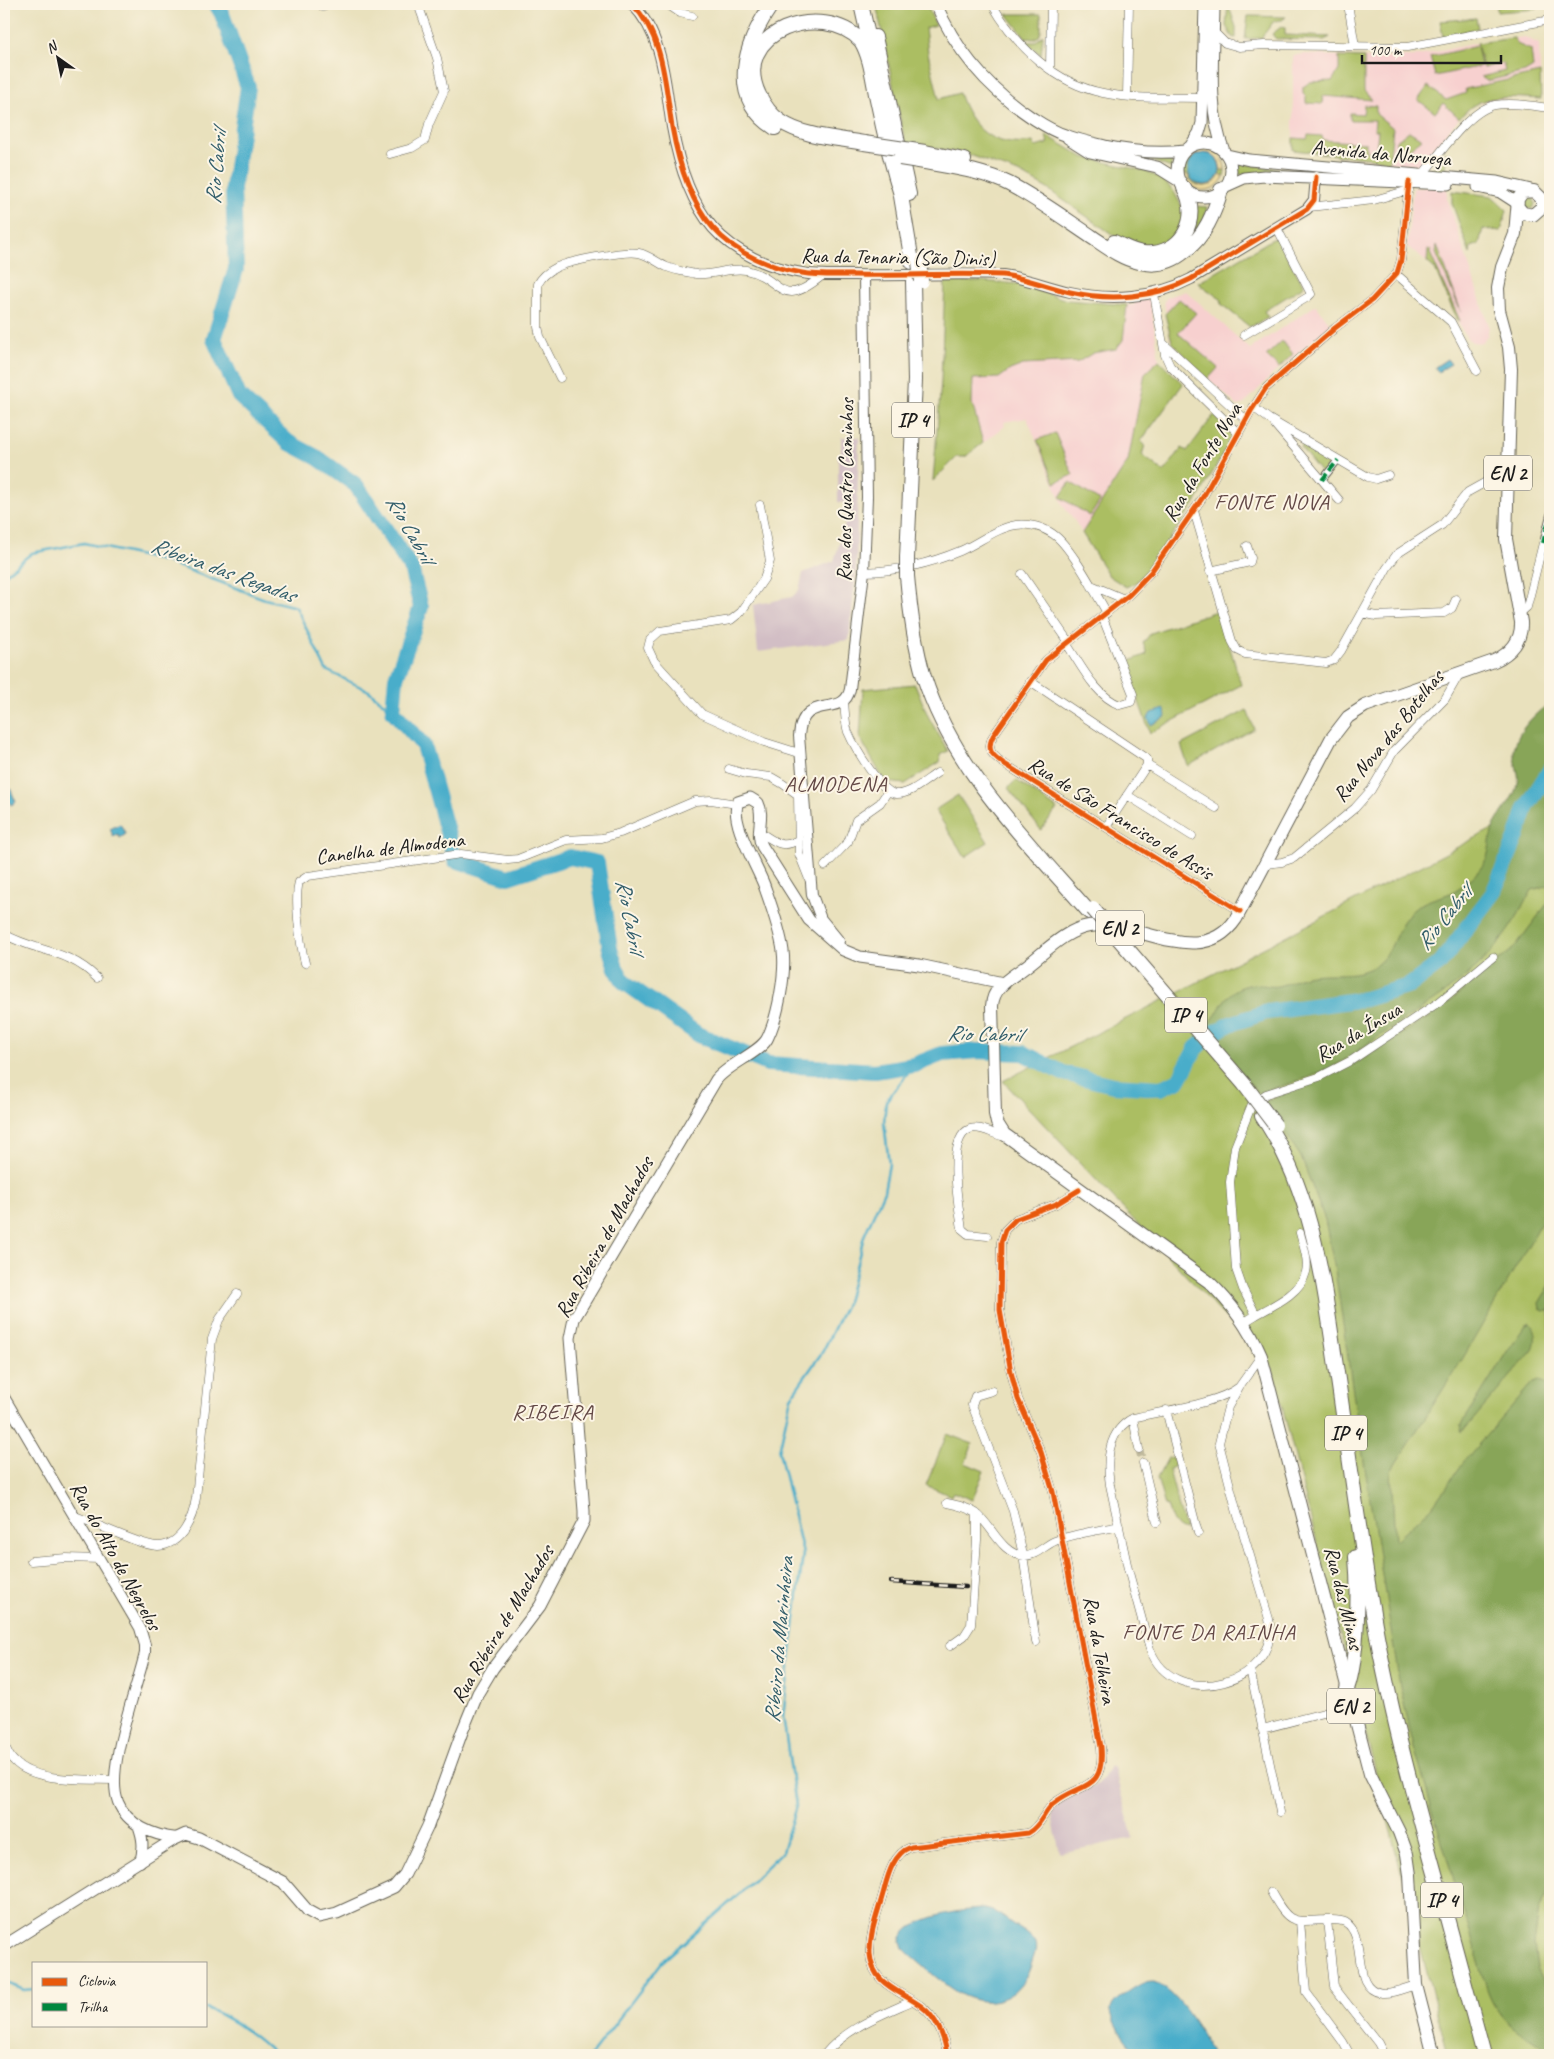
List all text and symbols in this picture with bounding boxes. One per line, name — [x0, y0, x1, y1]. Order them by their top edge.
north arrow — [32, 32, 82, 82]
scale bar — [1362, 32, 1500, 64]
text: N — [43, 37, 61, 57]
text: 100 m — [1369, 41, 1403, 60]
water label: Rio Cabril — [199, 122, 234, 205]
street label: Avenida da Noruega — [1310, 134, 1453, 172]
street label: Rua da Tenaria (São Dinis) — [801, 242, 996, 272]
street label: Rua dos Quatro Caminhos — [830, 396, 860, 582]
street label: Rua da Fonte Nova — [1156, 396, 1249, 526]
road number: IP 4 — [892, 402, 934, 438]
road number: EN 2 — [1484, 456, 1532, 490]
district label: FONTE NOVA — [1214, 488, 1330, 516]
water label: Rio Cabril — [379, 490, 444, 574]
water label: Ribeira das Regadas — [147, 531, 303, 611]
street label: Rua Nova das Botelhas — [1327, 663, 1450, 807]
street label: Rua de São Francisco de Assis — [1024, 750, 1220, 887]
district label: ALMODENA — [784, 770, 888, 798]
street label: Canelha de Almodena — [314, 826, 467, 870]
water label: Rio Cabril — [1410, 875, 1483, 956]
water label: Rio Cabril — [609, 877, 652, 962]
road number: EN 2 — [1096, 910, 1144, 946]
street label: Rua da Ínsua — [1311, 996, 1407, 1068]
road number: IP 4 — [1165, 998, 1207, 1032]
water label: Rio Cabril — [947, 1019, 1028, 1049]
street label: Rua Ribeira de Machados — [549, 1151, 660, 1322]
district label: RIBEIRA — [512, 1398, 594, 1426]
road number: IP 4 — [1325, 1416, 1367, 1450]
street label: Rua do Alto de Negrelos — [64, 1477, 168, 1636]
street label: Rua Ribeira de Machados — [445, 1539, 560, 1708]
street label: Rua das Minas — [1319, 1544, 1370, 1654]
water label: Ribeiro da Marinheira — [758, 1554, 800, 1724]
street label: Rua da Telheira — [1078, 1594, 1123, 1708]
district label: FONTE DA RAINHA — [1122, 1618, 1296, 1646]
road number: EN 2 — [1327, 1688, 1375, 1724]
road number: IP 4 — [1421, 1882, 1463, 1918]
legend — [32, 1962, 208, 2026]
text: Ciclovia — [78, 1972, 117, 1991]
text: Trilha — [78, 1998, 108, 2017]

